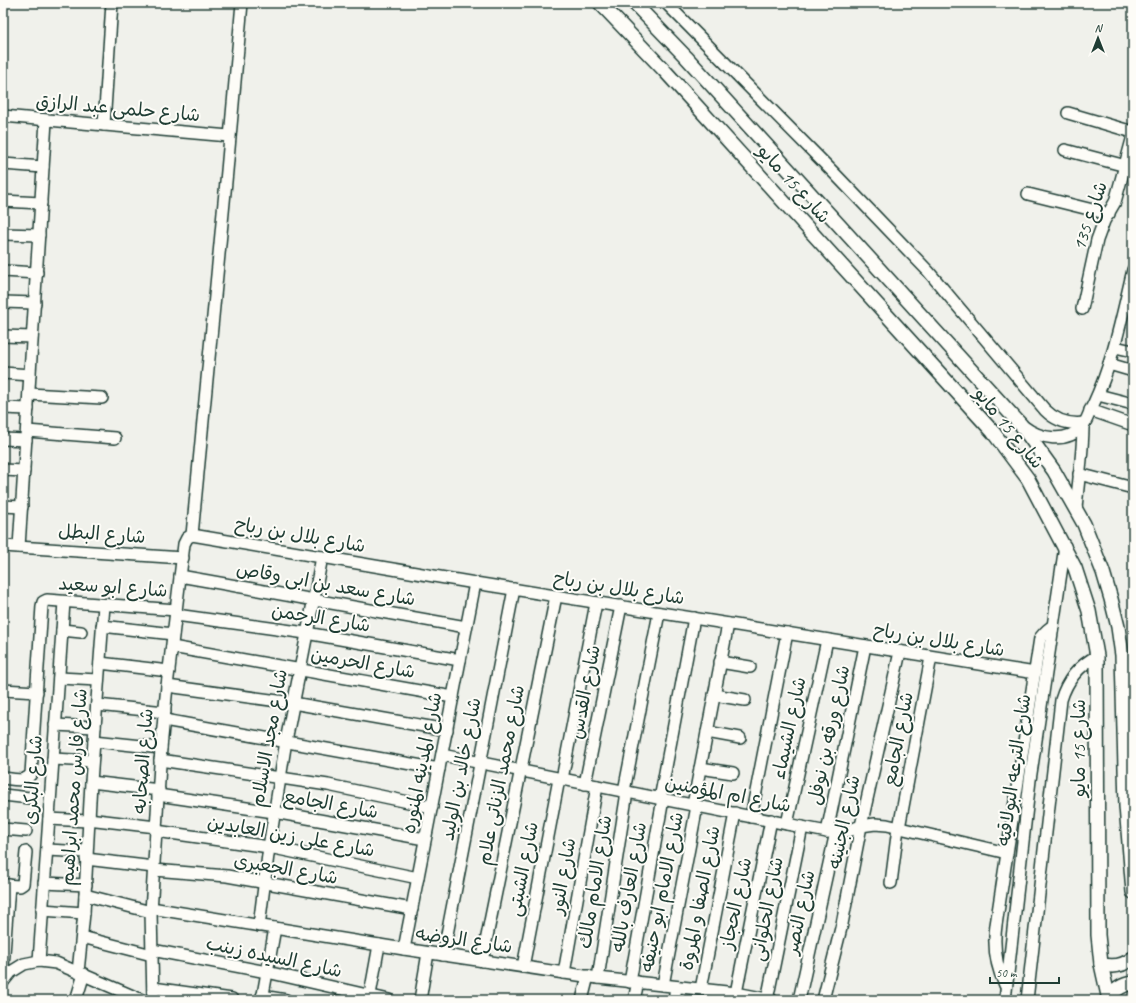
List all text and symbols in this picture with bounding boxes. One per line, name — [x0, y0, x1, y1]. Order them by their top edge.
north arrow — [1078, 18, 1118, 58]
text: N — [1095, 21, 1104, 35]
street label: شارع حلمى عبد الرازق — [35, 89, 201, 128]
street label: شارع 15 مايو — [750, 138, 836, 229]
street label: شارع 135 — [1067, 178, 1114, 254]
street label: شارع 15 مايو — [967, 381, 1049, 474]
street label: شارع بلال بن رباح — [232, 512, 367, 559]
street label: شارع البطل — [57, 519, 147, 550]
street label: شارع سعد بن ابى وقاص — [234, 556, 417, 613]
street label: شارع بلال بن رباح — [551, 566, 686, 611]
street label: شارع ابو سعيد — [58, 571, 168, 604]
street label: شارع الرحمن — [270, 598, 372, 639]
street label: شارع بلال بن رباح — [871, 618, 1006, 663]
street label: شارع الحرمين — [309, 642, 417, 685]
street label: شارع القدس — [564, 643, 607, 741]
street label: شارع ورقه بن نوفل — [802, 663, 857, 807]
street label: شارع مجد الاسلام — [245, 667, 295, 809]
street label: شارع الشيماء — [766, 675, 813, 782]
street label: شارع محمد الزناتى علام — [472, 683, 532, 868]
street label: شارع فارس محمد ابراهيم — [55, 688, 95, 887]
street label: شارع المدينه المنوره — [397, 690, 448, 836]
street label: شارع الجامع — [877, 690, 920, 788]
street label: شارع الترعه البولاقيه — [991, 693, 1038, 848]
street label: شارع خالد بن الوليد — [435, 695, 488, 843]
street label: شارع 15 مايو — [1067, 699, 1092, 799]
street label: شارع الصحابه — [127, 707, 160, 815]
street label: شارع البكرى — [18, 734, 49, 826]
street label: شارع ام المؤمنين — [663, 770, 793, 820]
street label: شارع الجنينه — [822, 773, 867, 871]
street label: شارع الجامع — [282, 784, 380, 825]
street label: شارع على زين العابدين — [205, 809, 377, 864]
street label: شارع الامام ابو حنيفه — [635, 810, 691, 974]
street label: شارع الامام مالك — [573, 814, 619, 951]
street label: شارع الشبتى — [502, 820, 545, 919]
street label: شارع العارف بالله — [606, 820, 653, 954]
street label: شارع الصفا و المروة — [674, 824, 727, 972]
street label: شارع النور — [544, 836, 582, 918]
street label: شارع الجعبرى — [232, 848, 340, 891]
street label: شارع الحجاز — [714, 855, 758, 953]
street label: شارع الحلوانى — [745, 855, 790, 963]
street label: شارع النصر — [779, 868, 822, 958]
street label: شارع الروضه — [414, 921, 514, 960]
street label: شارع السيده زينب — [204, 931, 344, 984]
scale bar — [990, 959, 1059, 985]
text: 50 m — [996, 965, 1018, 981]

